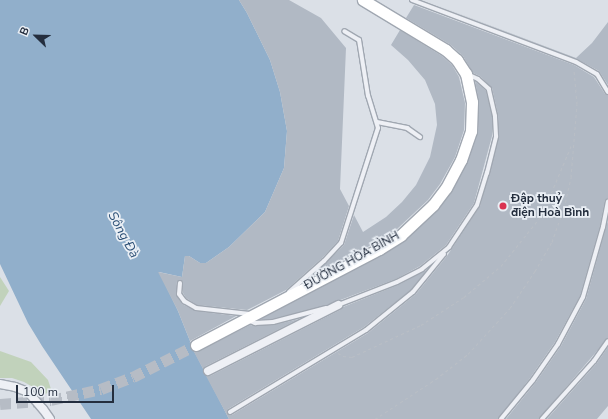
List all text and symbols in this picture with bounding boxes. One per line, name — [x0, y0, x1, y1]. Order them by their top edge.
north arrow — [16, 16, 56, 56]
text: B — [16, 25, 33, 38]
place label: Đập thuỷ điện Hoà Bình — [511, 192, 589, 220]
marker: Đập thuỷ điện Hoà Bình — [498, 201, 508, 211]
water label: Sông Đà — [104, 209, 142, 261]
street label: ĐƯỜNG HÒA BÌNH — [302, 229, 402, 293]
scale bar — [18, 377, 116, 403]
text: 100 m — [23, 384, 58, 400]

